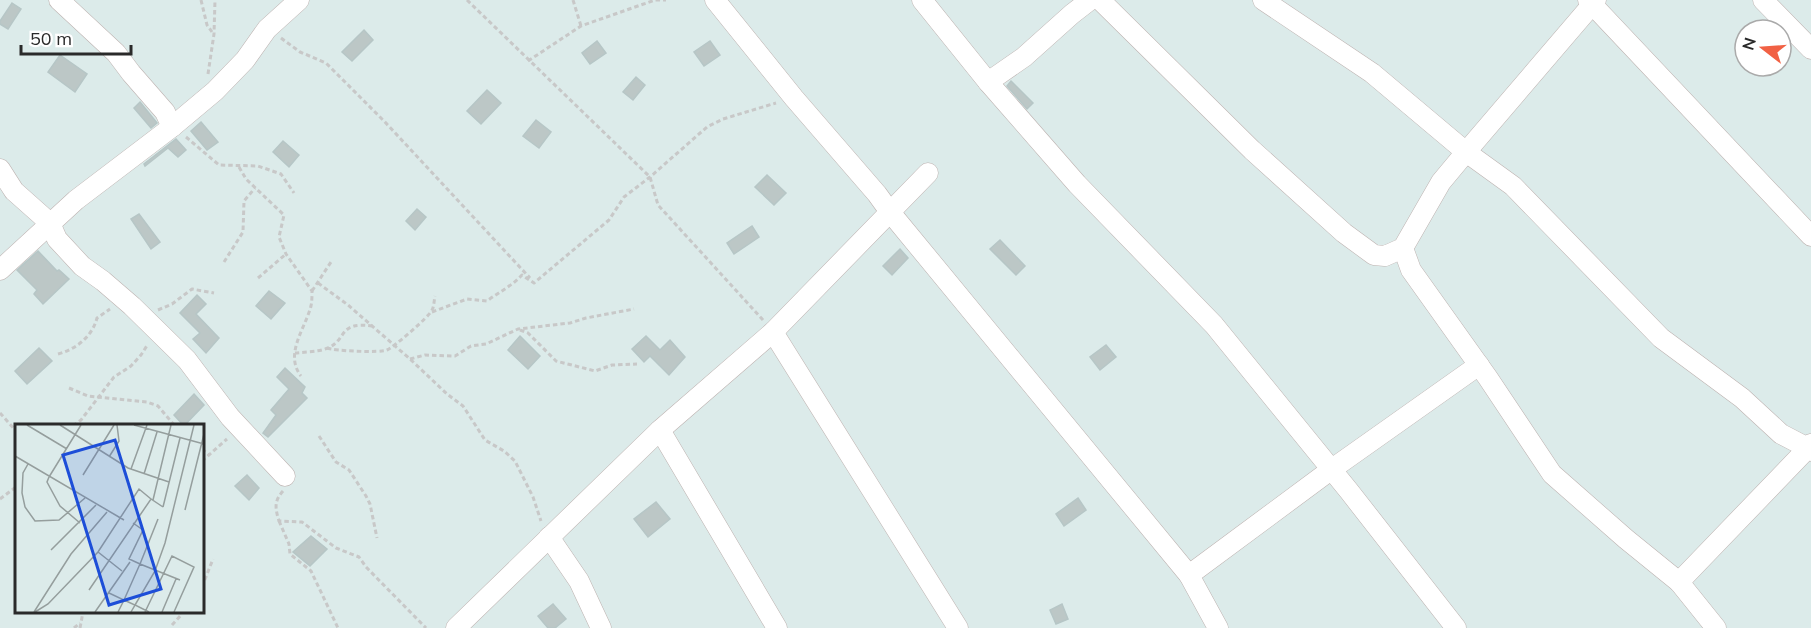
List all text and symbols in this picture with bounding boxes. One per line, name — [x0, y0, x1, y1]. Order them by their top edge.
scale bar — [21, 18, 130, 56]
north arrow — [1733, 18, 1793, 78]
text: 50 m — [30, 27, 72, 50]
text: N — [1737, 35, 1760, 52]
inset map — [15, 424, 204, 613]

